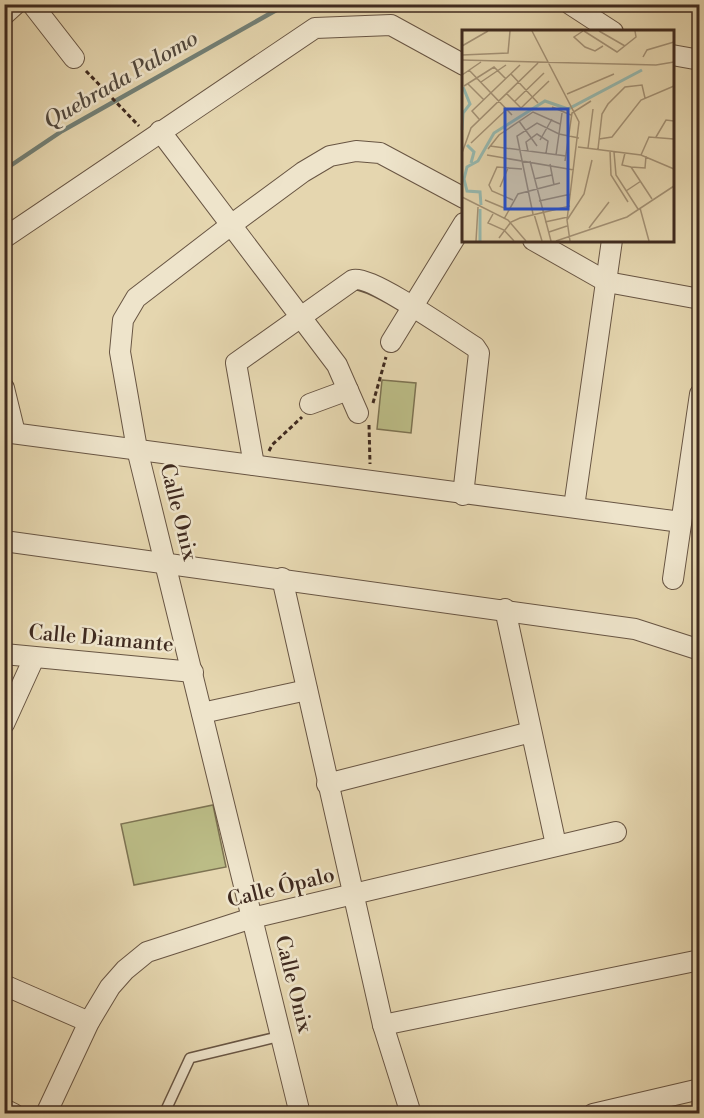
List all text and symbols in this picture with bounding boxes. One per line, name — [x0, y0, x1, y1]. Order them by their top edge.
water label: Quebrada Palomo — [39, 25, 203, 135]
inset map — [462, 30, 674, 242]
street label: Calle Onix — [153, 461, 203, 563]
street label: Calle Diamante — [27, 620, 175, 658]
street label: Calle Ópalo — [224, 859, 337, 914]
street label: Calle Onix — [268, 933, 318, 1035]

